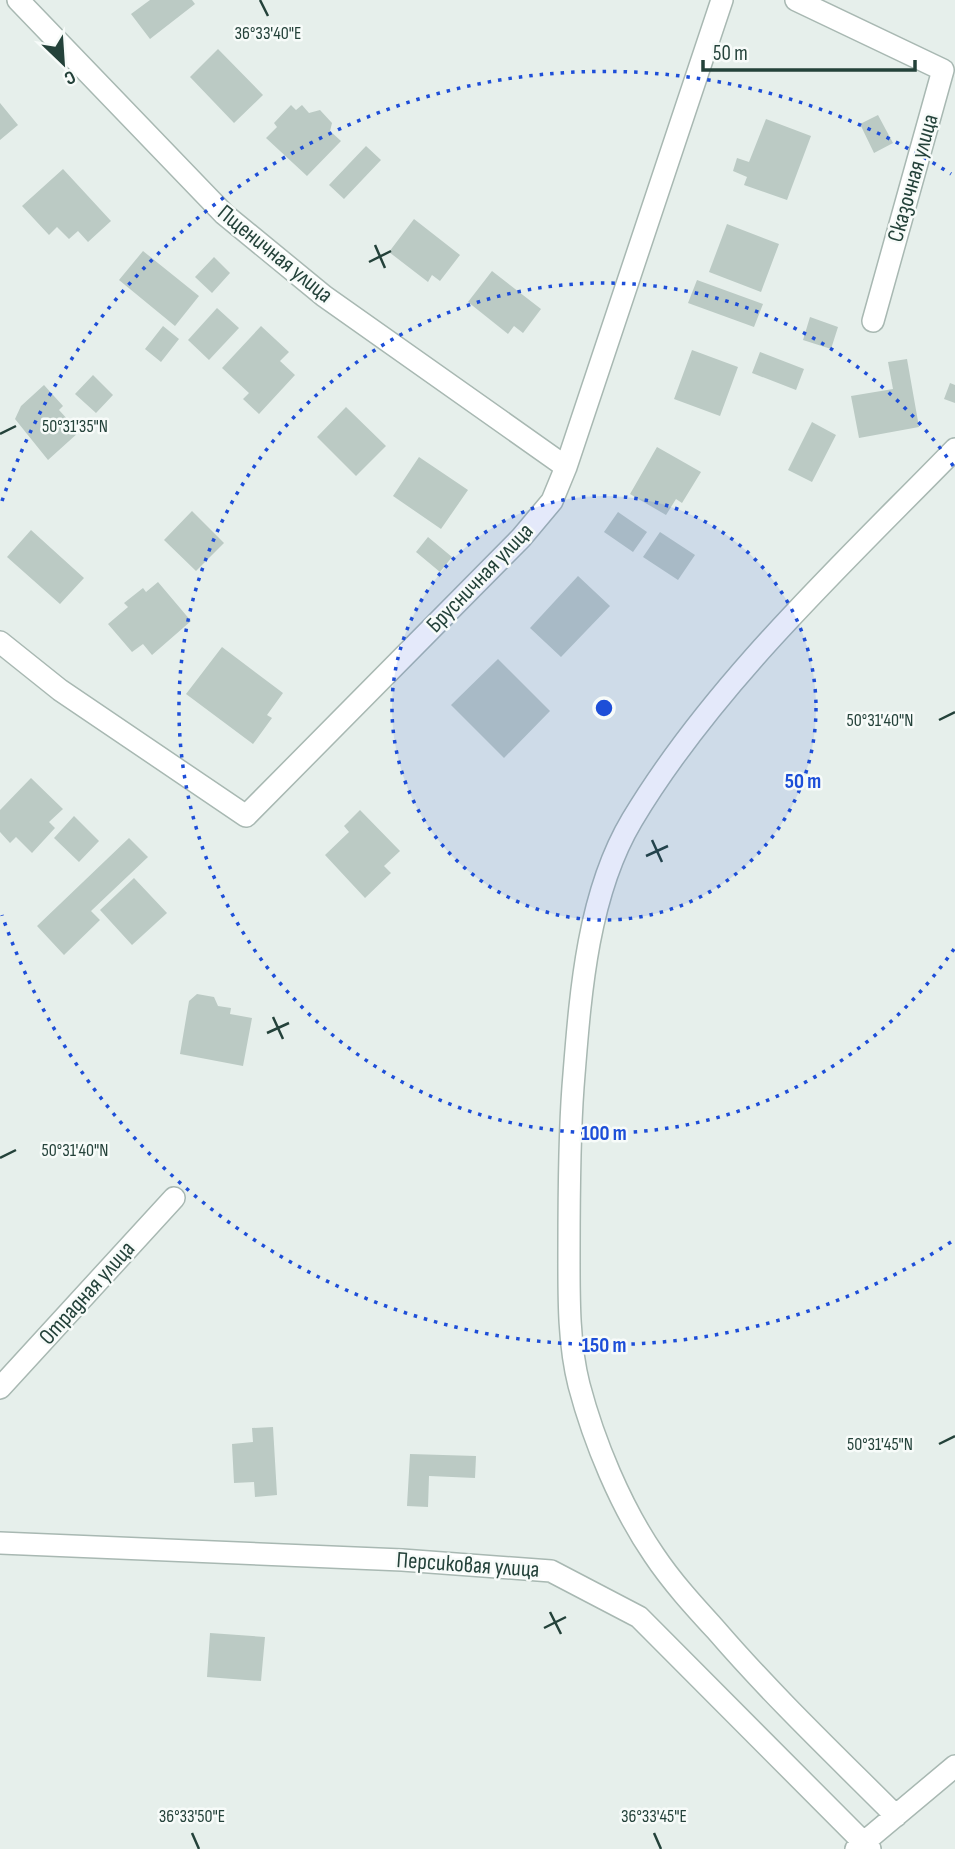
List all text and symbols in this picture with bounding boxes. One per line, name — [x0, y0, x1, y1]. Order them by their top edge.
text: 36°33'40"E — [235, 23, 301, 44]
north arrow — [28, 28, 98, 98]
scale bar — [703, 28, 915, 72]
text: 50 m — [713, 41, 748, 66]
text: С — [60, 65, 79, 90]
street label: Сказочная улица — [881, 111, 945, 245]
street label: Пщеничная улица — [212, 199, 338, 309]
text: 50°31'35"N — [42, 416, 108, 437]
street label: Брусничная улица — [421, 517, 539, 639]
centre of rings — [592, 696, 616, 720]
text: 50°31'40"N — [847, 710, 913, 731]
text: 50 m — [785, 769, 821, 794]
text: 100 m — [581, 1121, 627, 1146]
text: 50°31'40"N — [42, 1140, 108, 1161]
street label: Отрадная улица — [33, 1235, 141, 1351]
text: 150 m — [582, 1333, 626, 1358]
text: 50°31'45"N — [847, 1434, 913, 1455]
street label: Персиковая улица — [396, 1546, 540, 1584]
text: 36°33'50"E — [159, 1806, 225, 1827]
text: 36°33'45"E — [621, 1806, 687, 1827]

